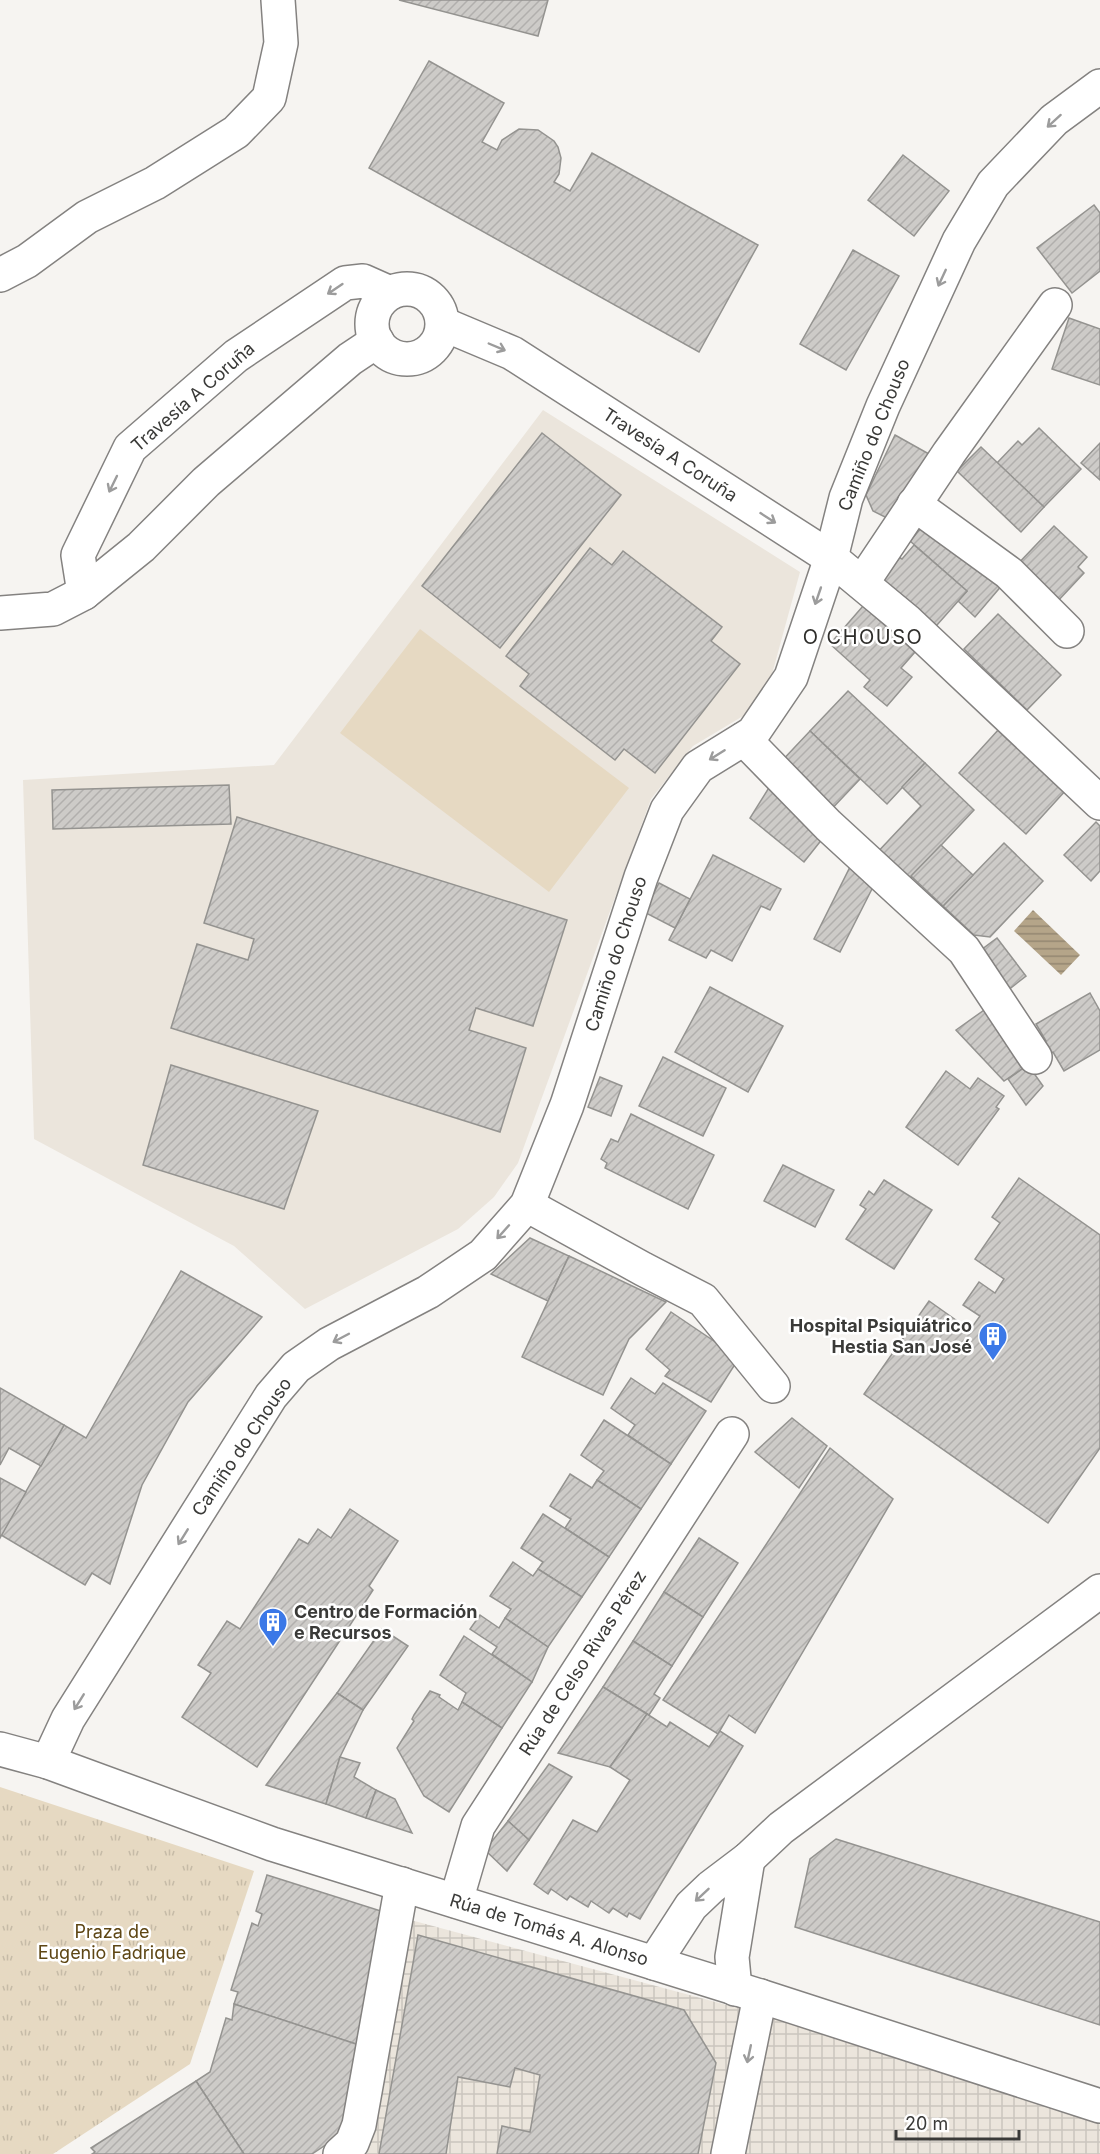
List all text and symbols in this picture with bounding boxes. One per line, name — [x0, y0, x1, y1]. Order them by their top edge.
one-way arrow — [1046, 114, 1061, 128]
one-way arrow — [935, 269, 947, 287]
one-way arrow — [328, 283, 344, 295]
street label: Travesía A Coruña — [127, 337, 258, 456]
one-way arrow — [487, 342, 506, 353]
street label: Camiño do Chouso — [833, 356, 914, 514]
street label: Travesía A Coruña — [599, 403, 741, 506]
one-way arrow — [106, 475, 118, 493]
one-way arrow — [760, 511, 777, 524]
one-way arrow — [811, 586, 822, 605]
district label: O CHOUSO — [803, 625, 923, 649]
one-way arrow — [709, 750, 726, 762]
street label: Camiño do Chouso — [580, 873, 651, 1034]
one-way arrow — [496, 1225, 510, 1240]
place label: Hospital Psiquiátrico Hestia San José — [790, 1315, 972, 1357]
building icon: Hospital Psiquiátrico Hestia San José — [977, 1320, 1009, 1362]
one-way arrow — [332, 1333, 350, 1344]
street label: Camiño do Chouso — [188, 1374, 296, 1520]
one-way arrow — [176, 1528, 188, 1545]
street label: Rúa de Celso Rivas Pérez — [515, 1566, 650, 1759]
place label: Centro de Formación e Recursos — [294, 1601, 478, 1643]
building icon: Centro de Formación e Recursos — [257, 1606, 289, 1648]
one-way arrow — [72, 1693, 84, 1710]
one-way arrow — [695, 1888, 710, 1902]
street label: Rúa de Tomás A. Alonso — [447, 1889, 651, 1970]
park label: Praza de Eugenio Fadrique — [38, 1921, 186, 1963]
one-way arrow — [743, 2043, 754, 2063]
scale bar — [896, 2103, 1019, 2141]
text: 20 m — [905, 2113, 948, 2134]

